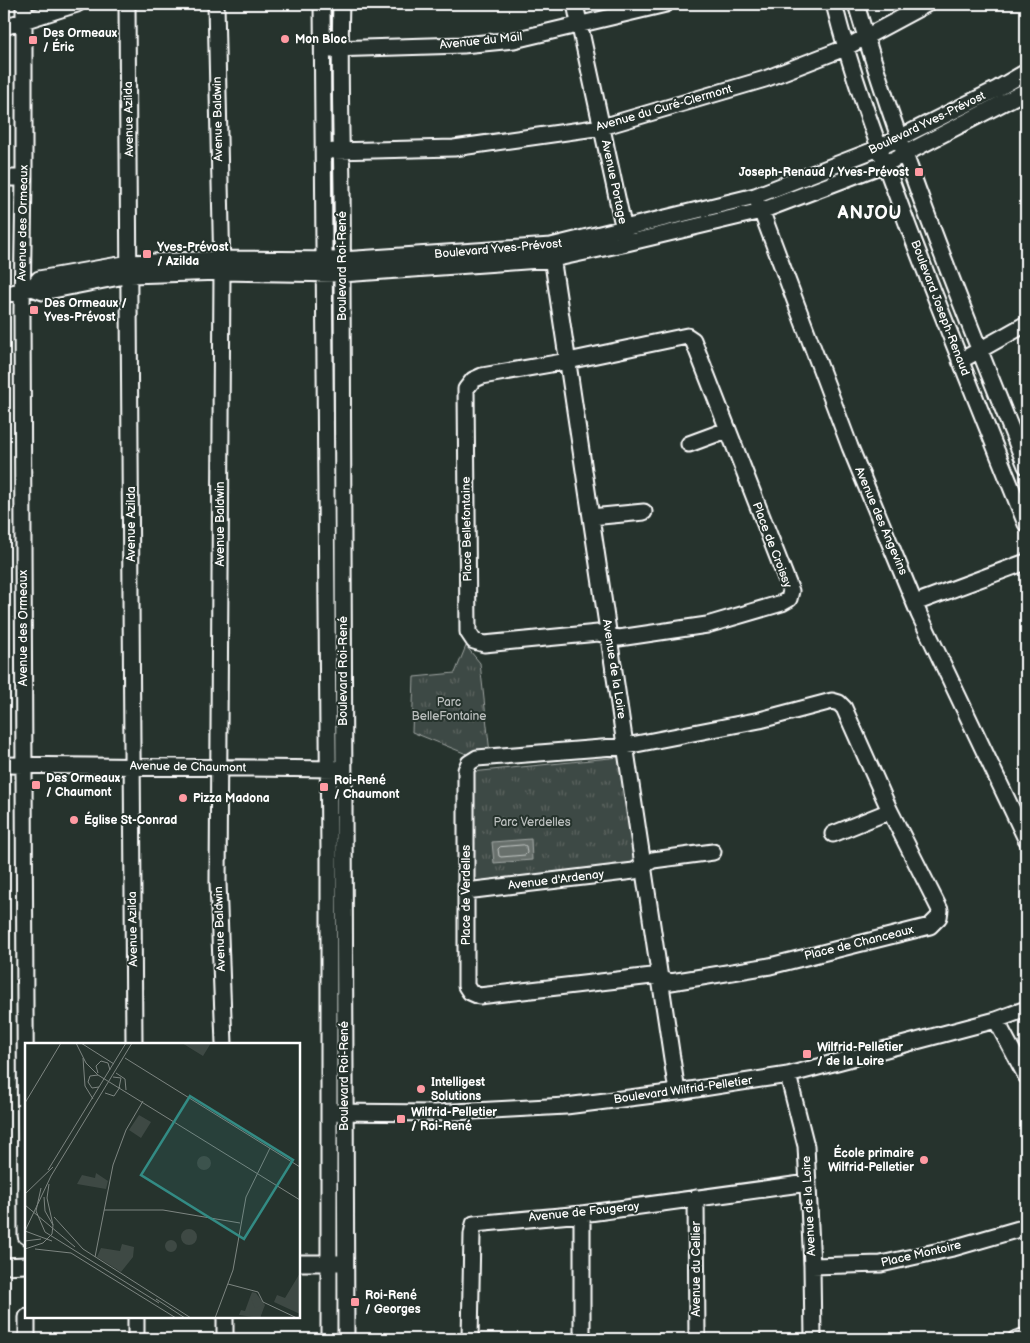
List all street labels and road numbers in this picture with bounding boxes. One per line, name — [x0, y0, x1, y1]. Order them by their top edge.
street label: Avenue du Mail — [439, 29, 523, 53]
street label: Avenue Baldwin — [210, 76, 226, 162]
street label: Avenue Azilda — [121, 81, 137, 157]
street label: Avenue du Curé-Clermont — [594, 81, 734, 135]
street label: Boulevard Yves-Prévost — [866, 88, 988, 158]
street label: Avenue Portage — [598, 138, 630, 226]
street label: Avenue des Ormeaux — [14, 164, 32, 281]
street label: Boulevard Roi-René — [335, 211, 350, 321]
street label: Boulevard Yves-Prévost — [434, 236, 563, 262]
street label: Boulevard Joseph-Renaud — [907, 238, 973, 378]
street label: Avenue des Angevins — [851, 465, 911, 577]
street label: Place Bellefontaine — [459, 476, 475, 582]
street label: Avenue Baldwin — [213, 481, 228, 567]
street label: Avenue Azilda — [124, 486, 139, 562]
street label: Place de Croissy — [749, 500, 795, 590]
street label: Avenue des Ormeaux — [16, 569, 31, 686]
street label: Boulevard Roi-René — [336, 616, 351, 726]
street label: Avenue de la Loire — [599, 618, 629, 720]
street label: Avenue de Chaumont — [130, 758, 247, 776]
street label: Place de Verdelles — [459, 845, 474, 945]
street label: Avenue d'Ardenay — [507, 867, 605, 893]
street label: Avenue Baldwin — [211, 886, 229, 972]
street label: Avenue Azilda — [125, 891, 141, 967]
street label: Place de Chanceaux — [803, 922, 916, 964]
street label: Boulevard Roi-René — [337, 1021, 352, 1131]
street label: Boulevard Wilfrid-Pelletier — [613, 1073, 754, 1107]
street label: Avenue de la Loire — [799, 1155, 819, 1257]
street label: Avenue de Fougeray — [528, 1199, 641, 1225]
street label: Avenue du Cellier — [689, 1221, 704, 1317]
street label: Place Montoire — [879, 1237, 963, 1271]

